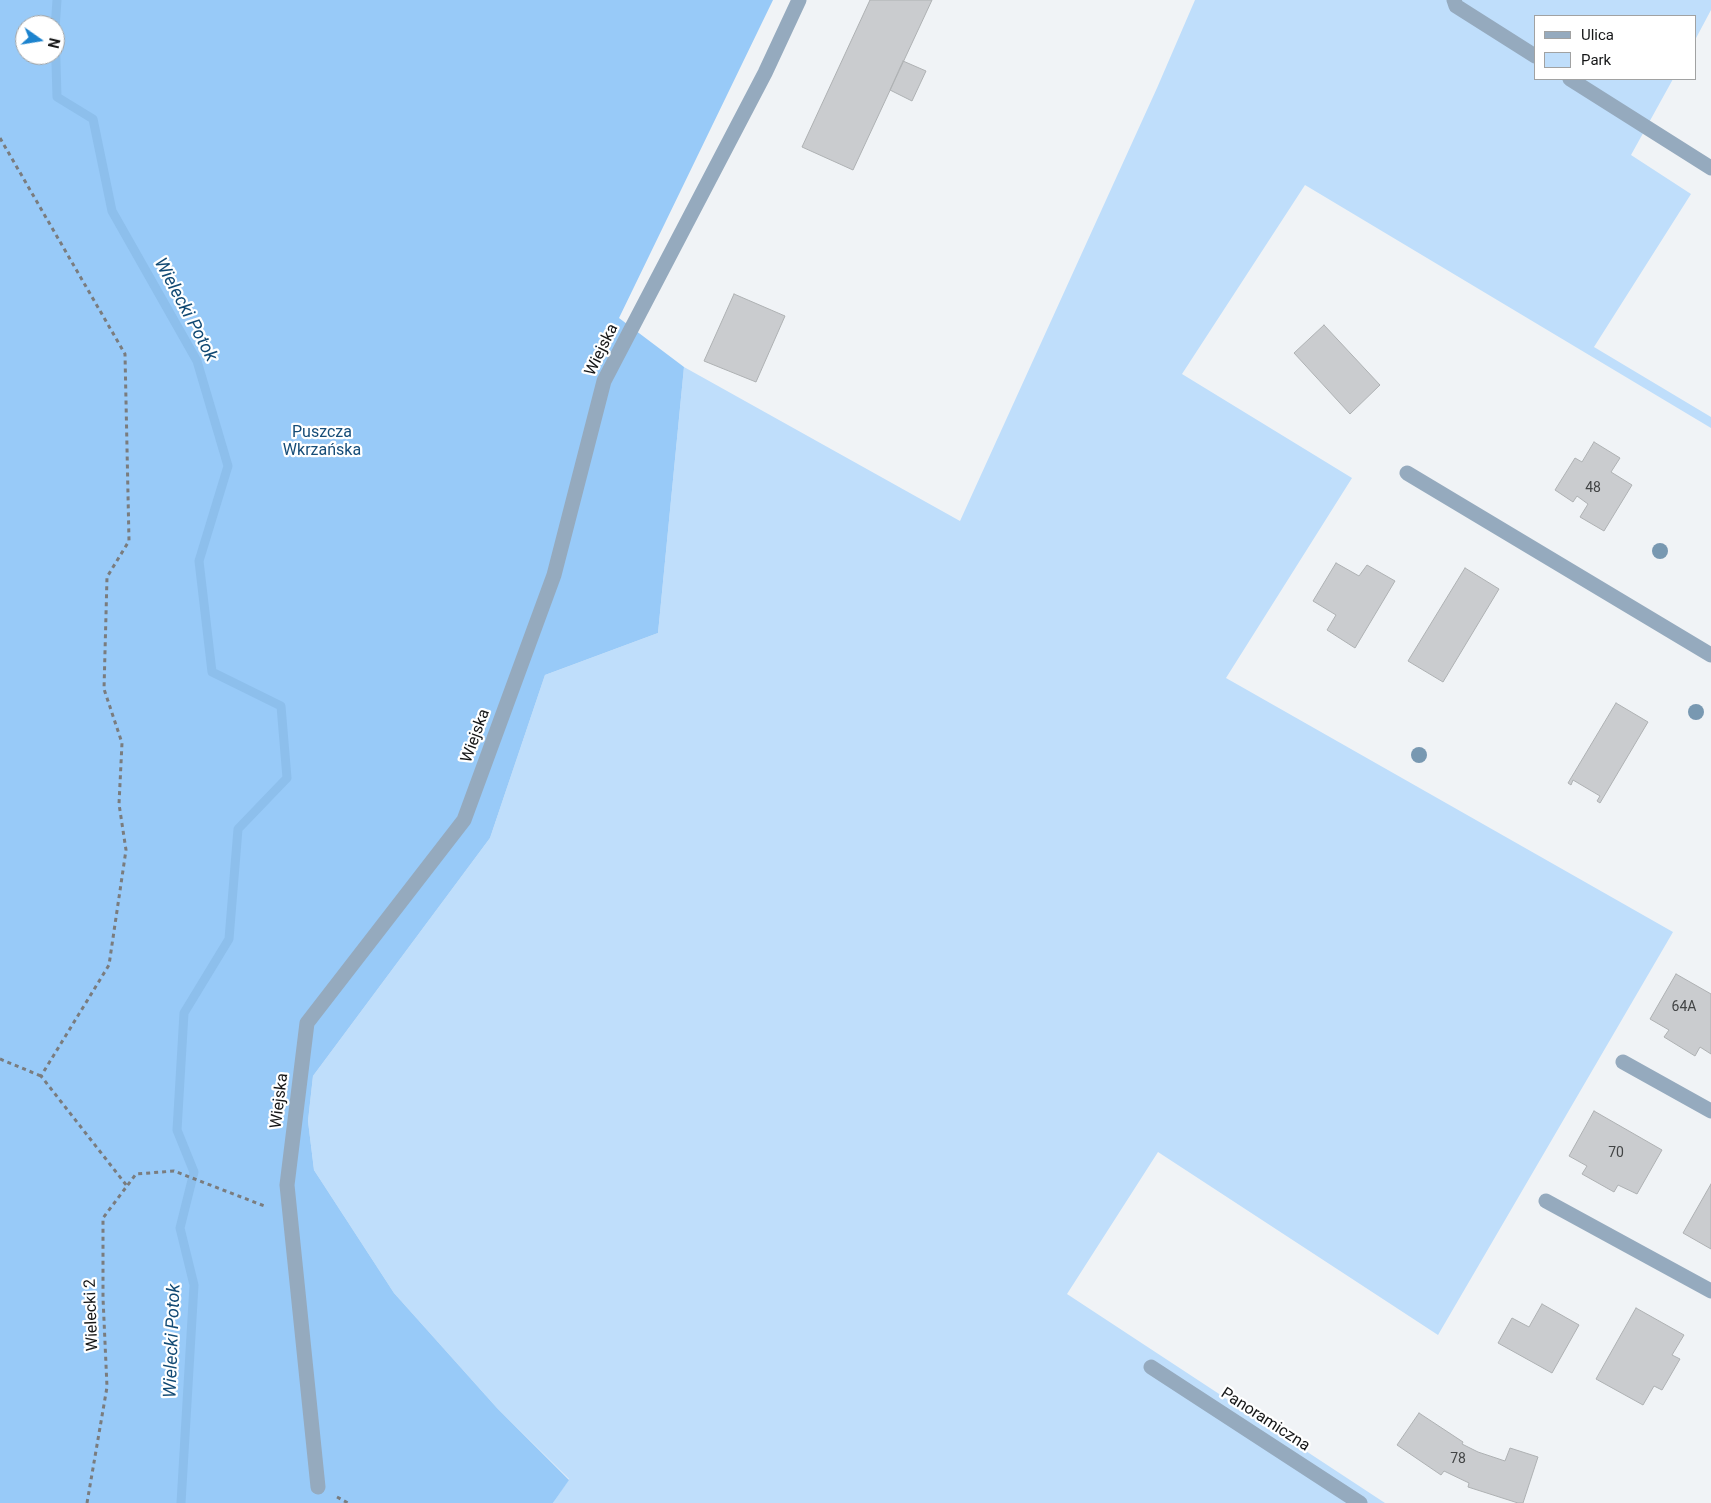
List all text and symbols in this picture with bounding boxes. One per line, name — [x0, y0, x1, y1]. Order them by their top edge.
north arrow — [15, 15, 65, 65]
legend — [1534, 15, 1696, 80]
text: Ulica — [1581, 26, 1614, 44]
text: N — [45, 37, 63, 50]
text: Park — [1581, 51, 1611, 69]
water label: Wielecki Potok — [149, 254, 221, 366]
street label: Wiejska — [581, 321, 623, 379]
park label: Puszcza Wkrzańska — [283, 423, 361, 461]
house number: 48 — [1585, 480, 1601, 496]
street label: Wiejska — [457, 707, 495, 765]
house number: 64A — [1672, 999, 1696, 1015]
street label: Wiejska — [267, 1072, 293, 1130]
house number: 70 — [1608, 1145, 1624, 1161]
street label: Wielecki 2 — [81, 1279, 103, 1351]
water label: Wielecki Potok — [160, 1283, 186, 1399]
street label: Panoramiczna — [1217, 1384, 1313, 1456]
house number: 78 — [1450, 1451, 1466, 1467]

